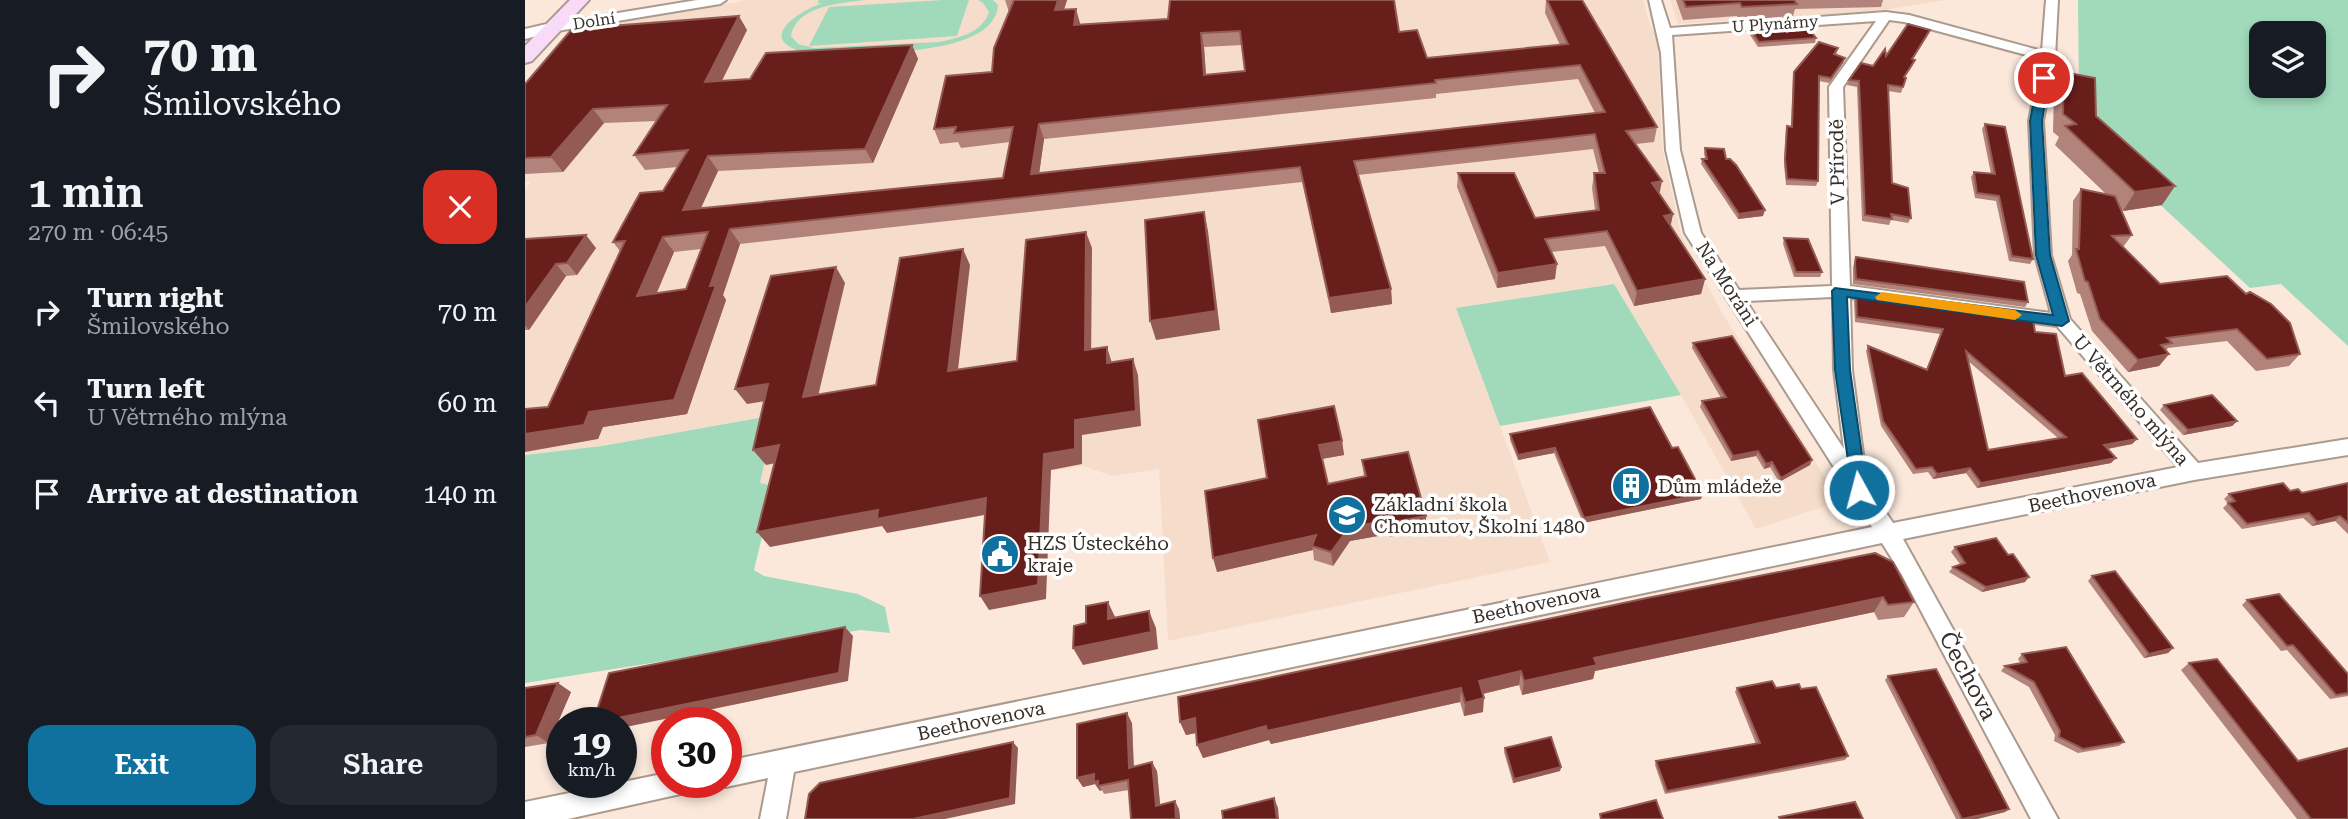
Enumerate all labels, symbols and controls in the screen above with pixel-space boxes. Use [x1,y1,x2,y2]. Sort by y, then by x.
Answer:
street label: Dolní [571,8,617,34]
street label: U Plynárny [1731,11,1819,37]
map controls [2249,21,2326,98]
button: layers [2249,21,2326,98]
text: 70 m [143,26,258,83]
icon: right [28,28,119,119]
pin [2014,48,2074,108]
icon: arrive [2025,59,2063,97]
text: Šmilovského [143,85,342,123]
street label: V Přírodě [1825,119,1849,205]
text: 1 min [28,168,144,217]
button: close [423,170,497,244]
text: 270 m · 06:45 [28,219,168,246]
street label: Na Moráni [1691,238,1763,330]
text: Turn right [87,283,223,313]
icon: right [28,293,66,331]
text: 70 m [438,297,497,327]
text: Šmilovského [87,313,230,340]
street label: U Větrného mlýna [2068,330,2194,471]
text: Turn left [87,374,205,404]
icon: left [28,384,66,422]
text: 60 m [438,388,497,418]
text: U Větrného mlýna [87,404,288,431]
position arrow [1822,453,1896,527]
building icon: Dům mládeže [1610,465,1652,507]
street label: Beethovenova [2026,468,2159,518]
icon: arrive [28,475,66,513]
place label: Dům mládeže [1658,475,1782,498]
text: Arrive at destination [87,479,358,509]
text: 140 m [423,479,497,509]
place label: Základní škola Chomutov, Školní 1480 [1374,493,1585,538]
school or university icon: Základní škola Chomutov, Školní 1480 [1326,494,1368,536]
place label: HZS Ústeckého kraje [1027,532,1169,577]
public building icon: HZS Ústeckého kraje [979,533,1021,575]
street label: Beethovenova [1470,579,1603,629]
street label: Čechova [1934,627,2003,725]
street label: Beethovenova [915,696,1048,746]
speed limit sign: 30 [651,707,742,798]
text: 19 [572,723,611,764]
button: Exit [28,725,256,805]
button: Share [270,725,497,805]
text: km/h [567,759,616,780]

